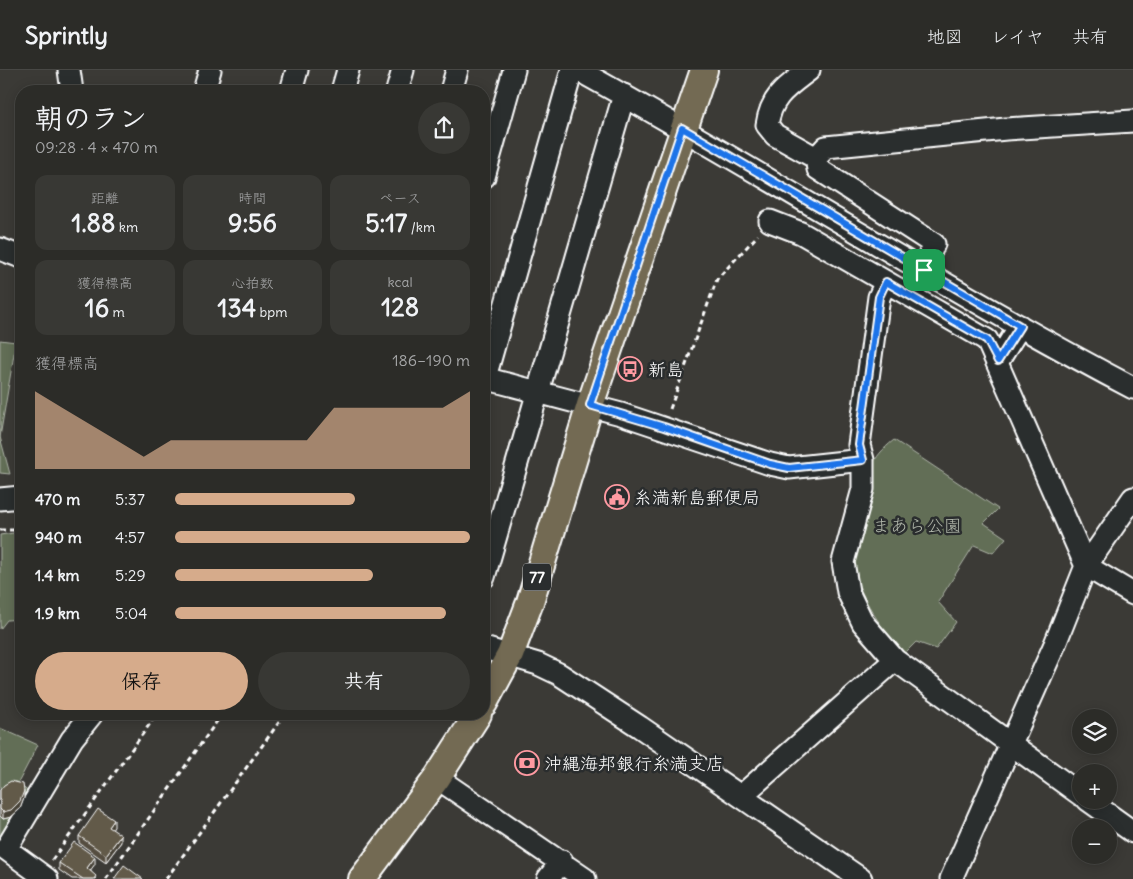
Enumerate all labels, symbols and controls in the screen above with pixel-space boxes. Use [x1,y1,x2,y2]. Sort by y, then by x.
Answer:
text: Sprintly [25,20,108,50]
text: 地図 [927,25,963,48]
text: レイヤ [991,25,1044,48]
text: 共有 [1072,25,1108,48]
text: 朝のラン [35,100,147,136]
button: share [418,102,470,154]
text: 09:28 · 4 × 470 m [35,137,158,157]
text: 距離 [91,189,119,207]
text: 時間 [238,189,266,207]
text: ペース [380,189,421,207]
text: 1.88 [72,207,115,239]
text: 9:56 [228,207,277,239]
text: 5:17 [365,207,407,239]
text: km [115,218,138,236]
text: /km [407,218,435,236]
pin [903,249,945,291]
icon: arrive [910,256,938,284]
text: kcal [388,273,413,291]
text: 獲得標高 [77,274,133,292]
text: 心拍数 [231,274,273,292]
text: 128 [381,291,419,323]
text: 16 [85,292,109,324]
text: 134 [218,292,256,324]
text: m [109,303,125,321]
text: bpm [256,303,287,321]
text: 186–190 m [392,350,470,370]
text: 獲得標高 [35,353,99,373]
bus stop icon: 新島 [617,356,643,382]
place label: 新島 [648,358,684,381]
public building icon: 糸満新島郵便局 [604,484,630,510]
place label: 糸満新島郵便局 [634,486,760,509]
text: 470 m [35,489,80,509]
text: 5:37 [115,489,145,509]
park label: まあら公園 [872,514,962,537]
text: 940 m [35,527,82,547]
text: 4:57 [115,527,145,547]
road number: 77 [523,564,551,590]
text: 1.4 km [35,565,80,585]
text: 5:29 [115,565,146,585]
text: 1.9 km [35,603,80,623]
text: 5:04 [115,603,148,623]
button: 保存 [35,652,248,710]
button: 共有 [258,652,470,710]
map controls [1072,709,1117,864]
button: layers [1072,709,1117,754]
bank icon: 沖縄海邦銀行糸満支店 [514,750,540,776]
place label: 沖縄海邦銀行糸満支店 [544,752,724,775]
button: + [1072,764,1117,809]
button: − [1072,819,1117,864]

